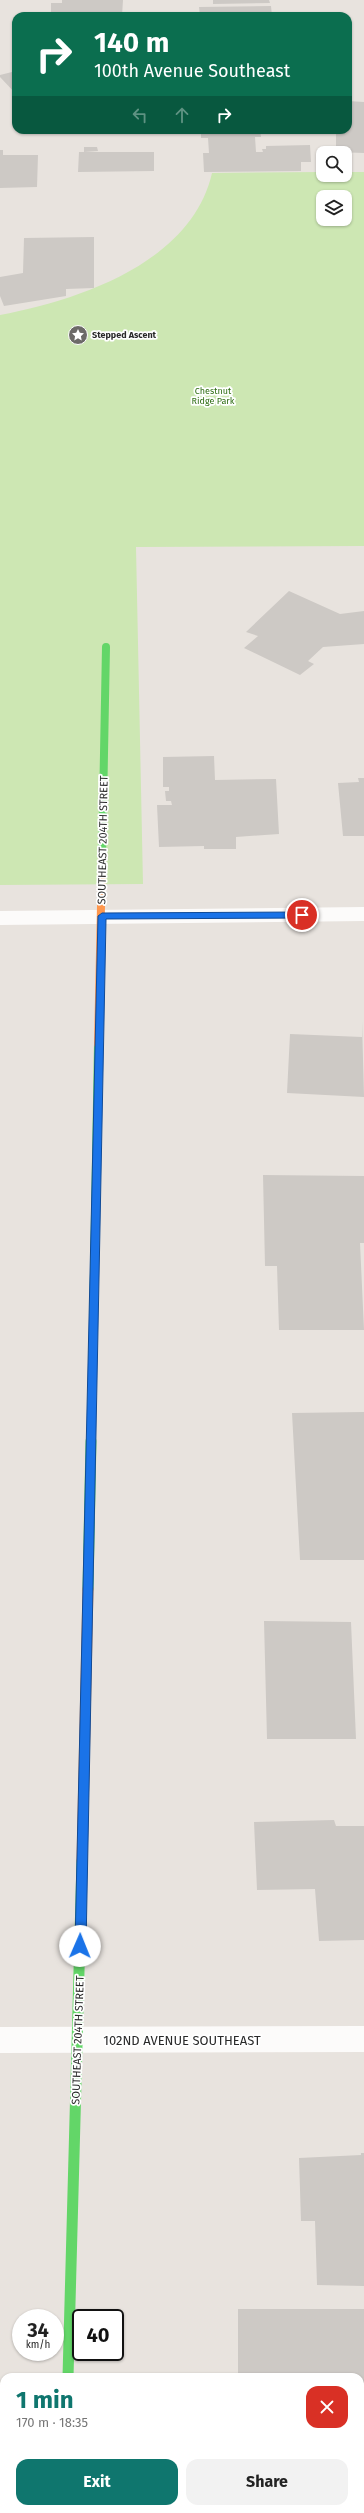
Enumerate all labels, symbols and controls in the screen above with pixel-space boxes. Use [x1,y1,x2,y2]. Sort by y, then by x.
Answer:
text: 140 m [94,26,170,59]
icon: right [28,28,80,80]
text: 100th Avenue Southeast [94,60,290,82]
icon: left [129,104,151,126]
icon: ahead [171,104,193,126]
icon: right [213,104,235,126]
map controls [316,146,352,226]
button: search [316,146,352,182]
button: layers [316,190,352,226]
place icon: Stepped Ascent [67,324,89,346]
place label: Stepped Ascent [92,330,157,340]
park label: Chestnut Ridge Park [192,386,235,406]
street label: SOUTHEAST 204TH STREET [95,775,111,905]
pin [285,898,319,932]
icon: arrive [291,904,313,926]
position arrow [59,1925,101,1967]
street label: SOUTHEAST 204TH STREET [69,1975,87,2105]
street label: 102ND AVENUE SOUTHEAST [103,2033,261,2048]
speed limit sign: 40 [72,2309,124,2361]
text: 34 [27,2318,49,2342]
text: km/h [26,2339,50,2351]
text: 1 min [16,2386,74,2414]
button: close [306,2386,348,2428]
text: 170 m · 18:35 [16,2415,88,2430]
button: Exit [16,2459,178,2505]
button: Share [186,2459,348,2505]

